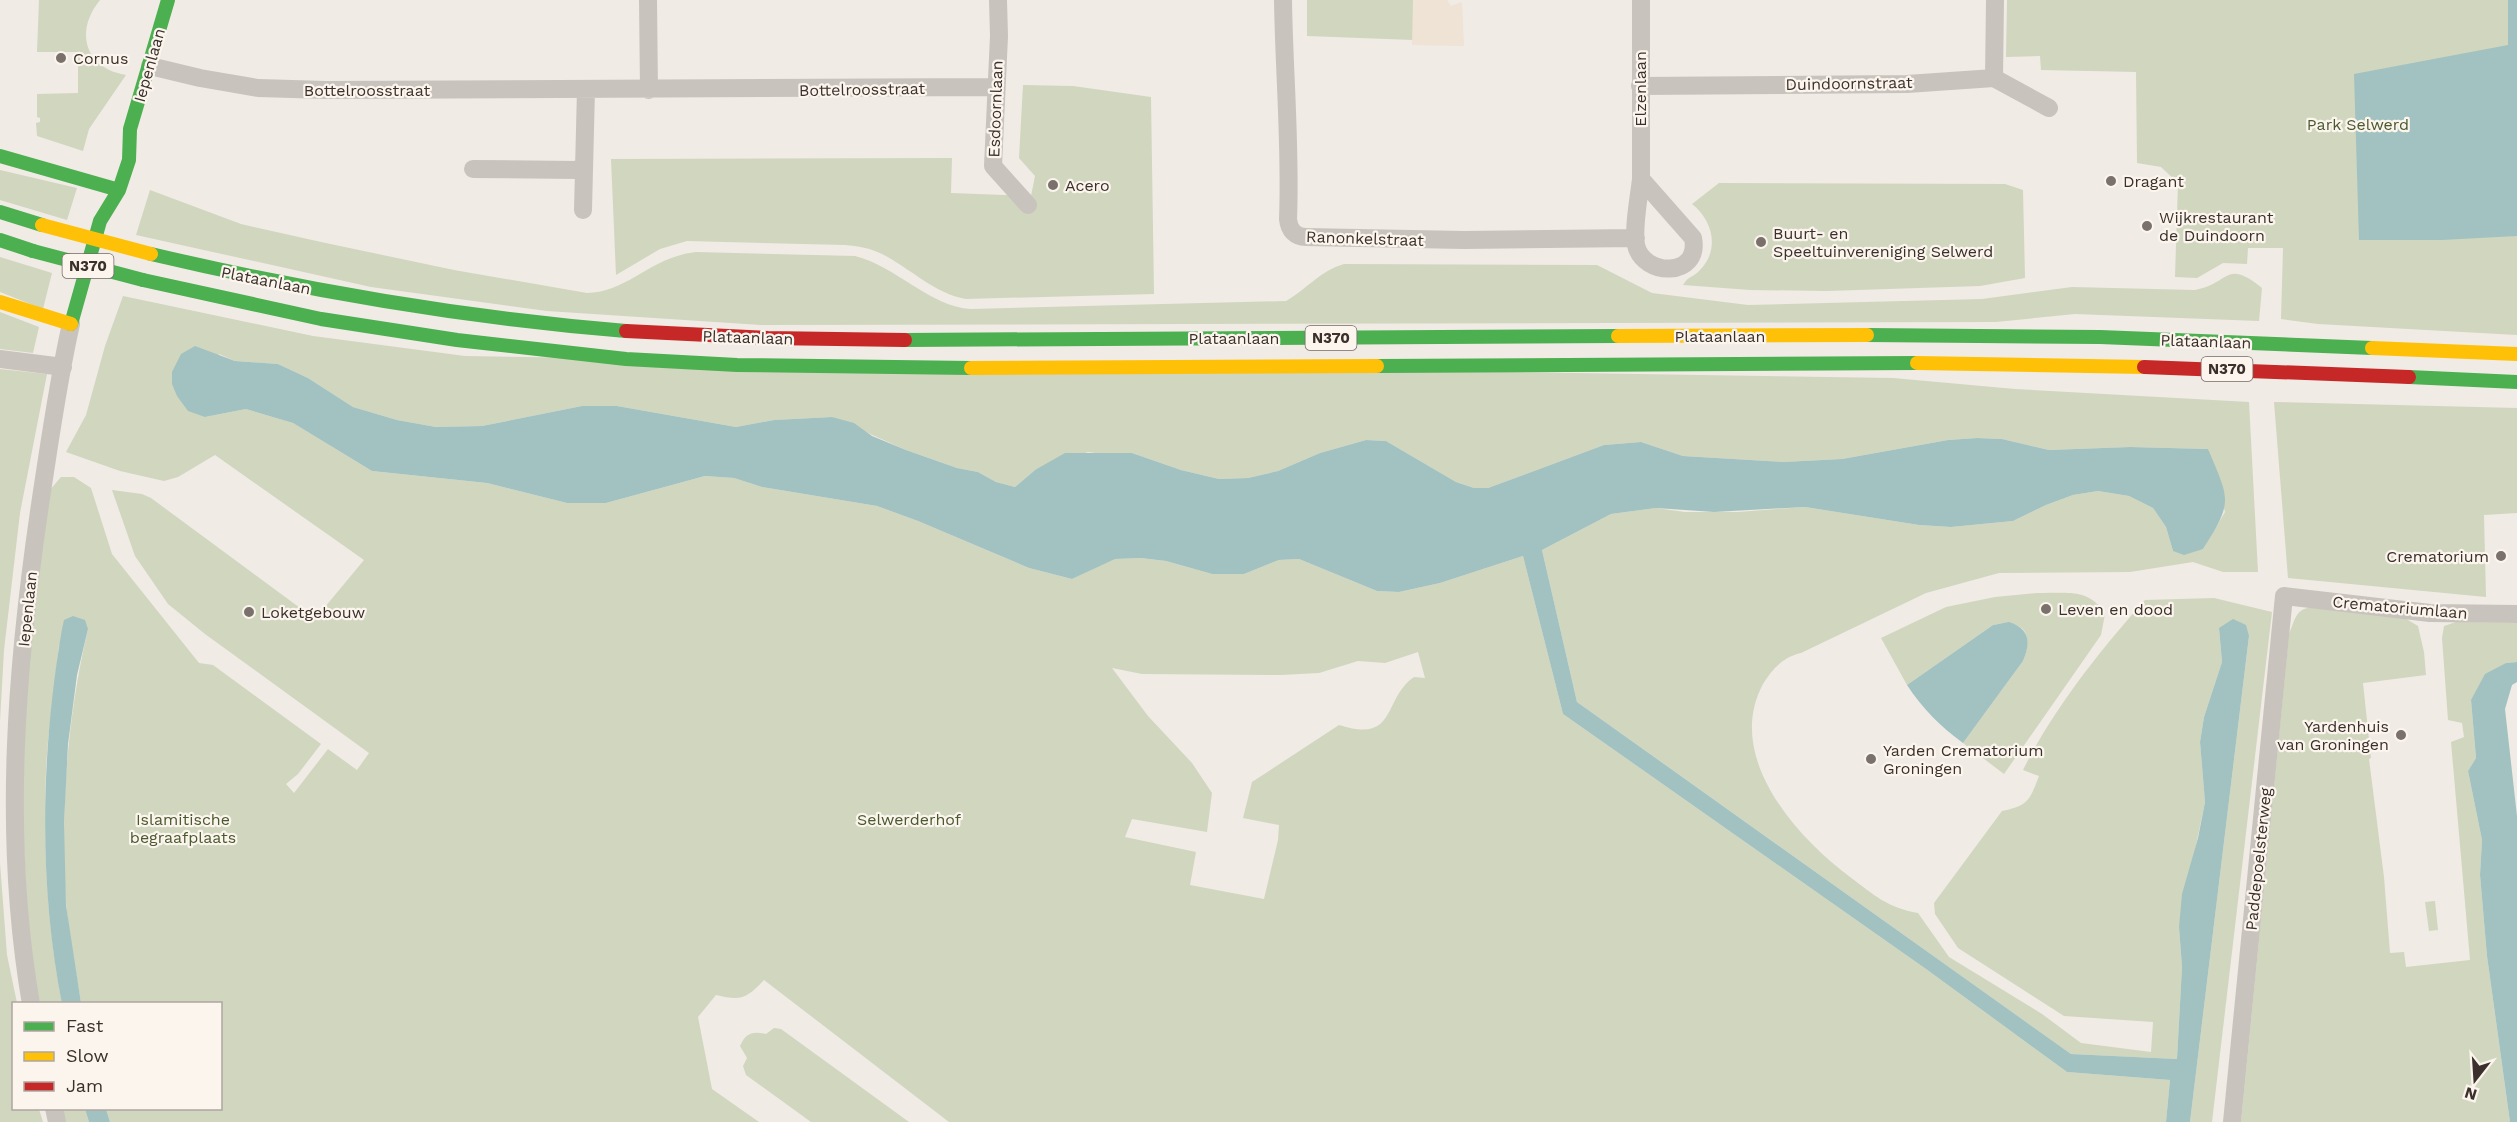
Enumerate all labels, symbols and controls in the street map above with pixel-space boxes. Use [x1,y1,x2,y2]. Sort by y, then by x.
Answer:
street label: Iepenlaan [130,26,169,104]
place label: Cornus [73,49,128,68]
marker: Cornus [54,51,68,65]
street label: Elzenlaan [1631,51,1650,127]
street label: Esdoornlaan [984,60,1007,158]
street label: Duindoornstraat [1785,73,1913,94]
street label: Bottelroosstraat [799,79,926,100]
street label: Bottelroosstraat [304,81,430,100]
park label: Park Selwerd [2307,115,2409,134]
place label: Dragant [2123,172,2184,191]
marker: Dragant [2104,174,2118,188]
place label: Acero [1065,176,1109,195]
marker: Acero [1046,178,1060,192]
place label: Wijkrestaurant de Duindoorn [2159,208,2274,245]
marker: Wijkrestaurant de Duindoorn [2140,219,2154,233]
place label: Buurt- en Speeltuinvereniging Selwerd [1773,224,1993,261]
street label: Ranonkelstraat [1306,227,1425,250]
marker: Buurt- en Speeltuinvereniging Selwerd [1754,235,1768,249]
road number: N370 [62,254,113,278]
street label: Plataanlaan [219,262,312,299]
street label: Plataanlaan [702,326,794,349]
road number: N370 [1306,326,1356,350]
street label: Plataanlaan [1674,327,1766,346]
street label: Plataanlaan [1188,329,1280,348]
street label: Plataanlaan [2160,330,2252,353]
road number: N370 [2202,357,2252,381]
place label: Crematorium [2386,547,2489,566]
marker: Crematorium [2494,549,2508,563]
street label: Iepenlaan [14,570,41,648]
street label: Crematoriumlaan [2332,592,2468,623]
place label: Leven en dood [2058,600,2173,619]
marker: Leven en dood [2039,602,2053,616]
place label: Loketgebouw [261,603,365,622]
marker: Loketgebouw [242,605,256,619]
place label: Yardenhuis van Groningen [2277,717,2389,754]
marker: Yardenhuis van Groningen [2394,728,2408,742]
place label: Yarden Crematorium Groningen [1883,741,2043,778]
marker: Yarden Crematorium Groningen [1864,752,1878,766]
street label: Paddepoelsterweg [2242,786,2276,931]
park label: Islamitische begraafplaats [130,810,236,847]
park label: Selwerderhof [857,810,962,829]
legend [12,1002,222,1110]
text: Fast [66,1015,104,1036]
text: Slow [66,1045,109,1066]
north arrow [2445,1050,2505,1110]
text: Jam [66,1075,103,1096]
text: N [2462,1083,2479,1105]

